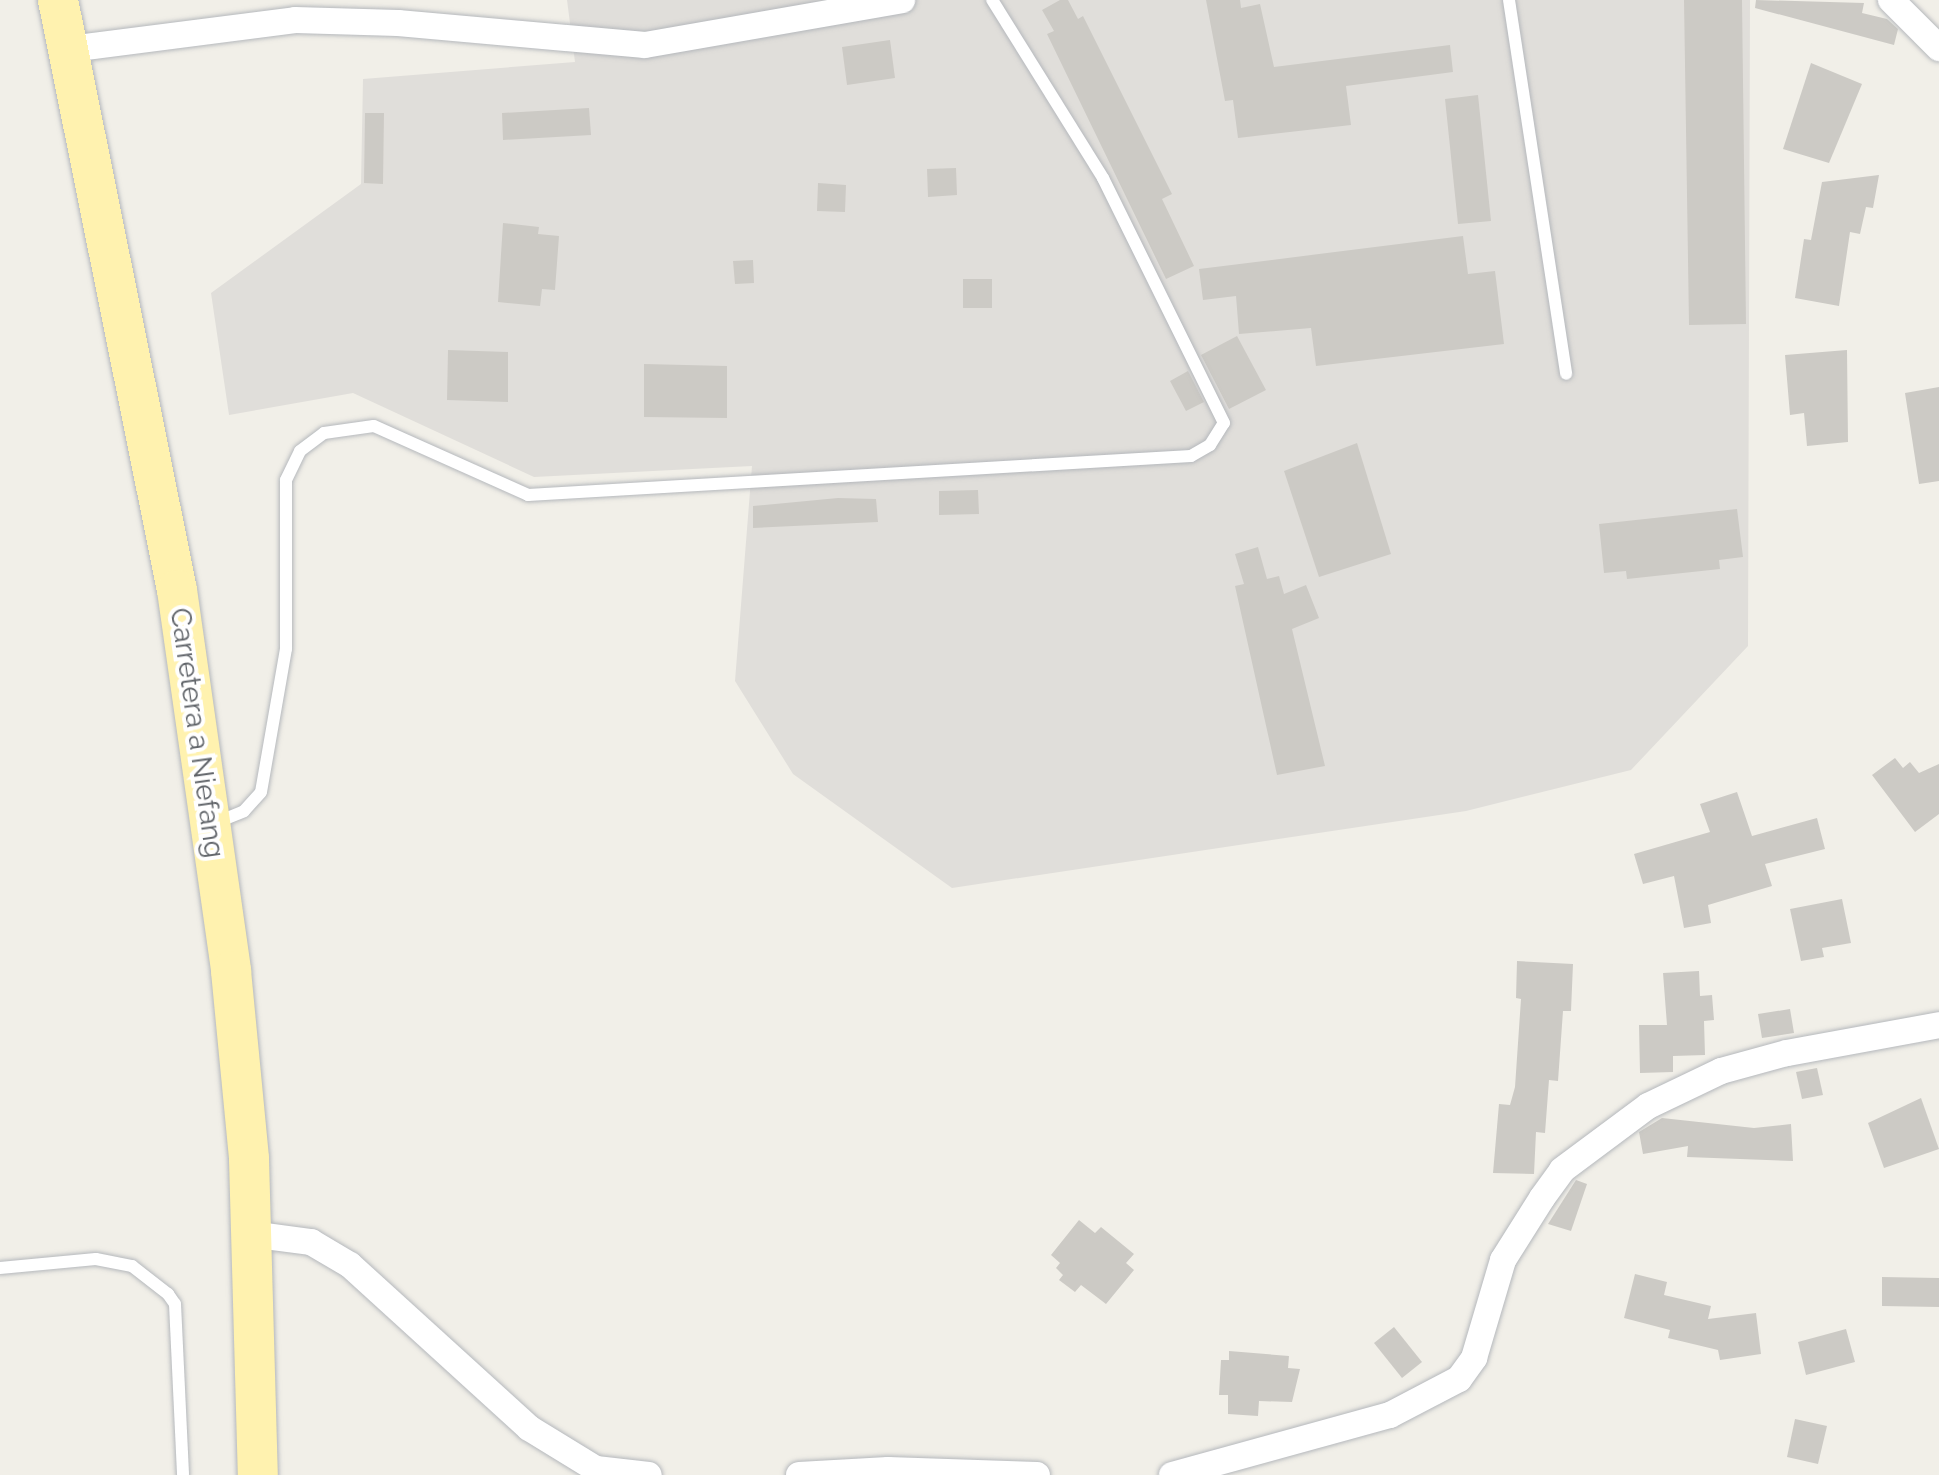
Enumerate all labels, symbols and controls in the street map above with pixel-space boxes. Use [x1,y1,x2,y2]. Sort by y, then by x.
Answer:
street label: Carretera a Niefang [163,606,231,860]

